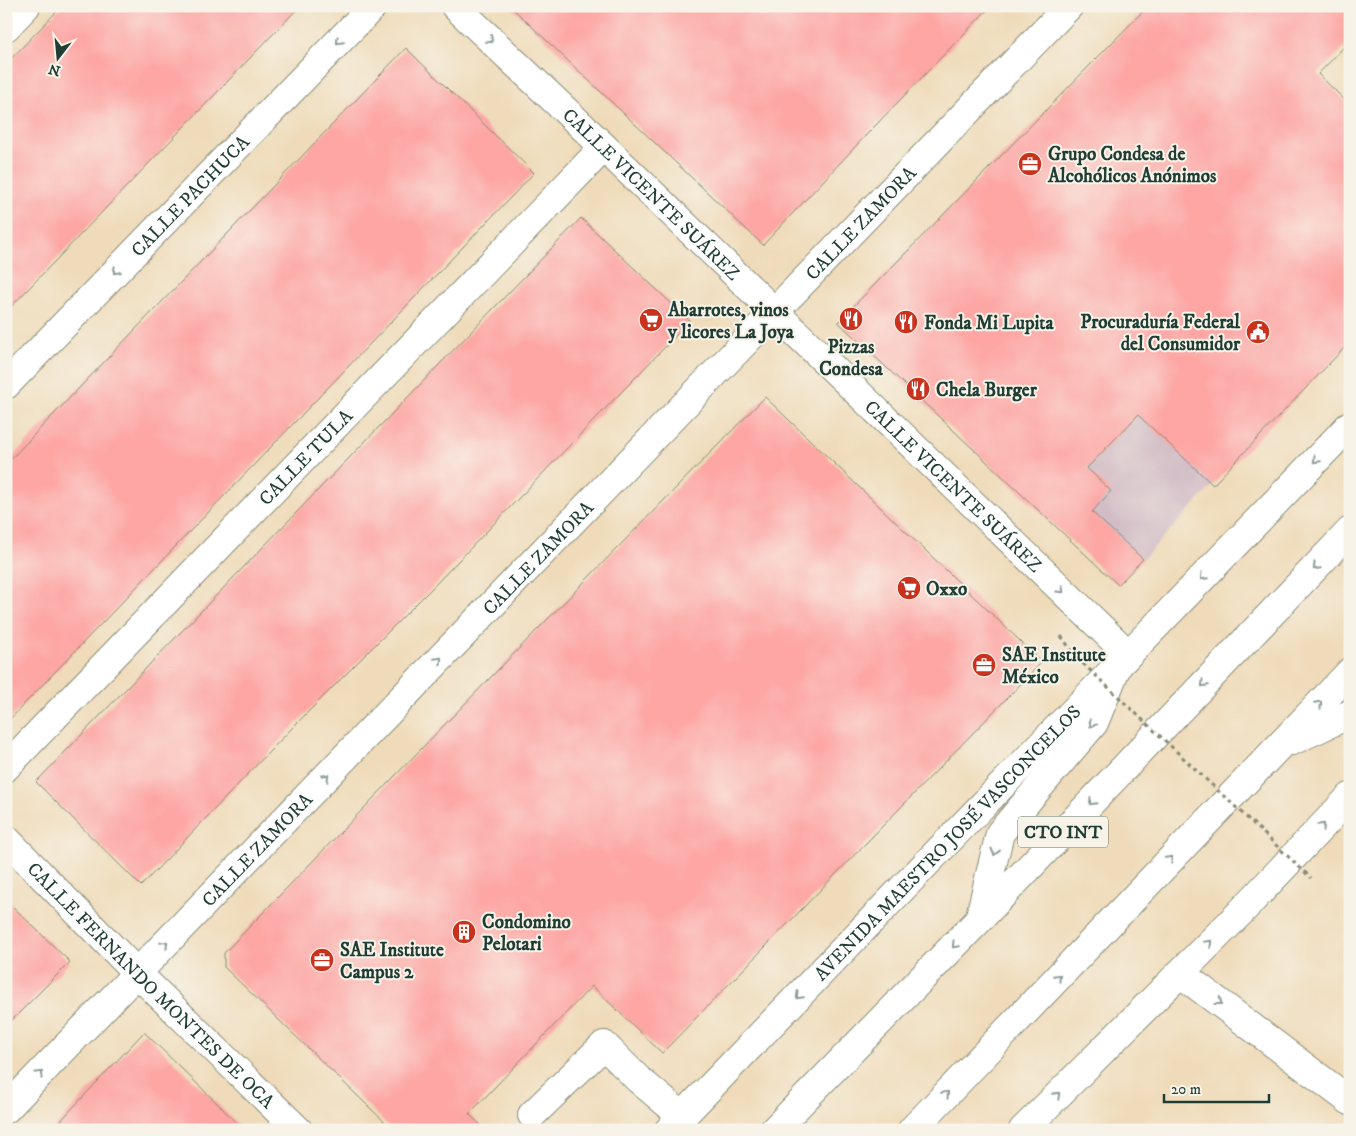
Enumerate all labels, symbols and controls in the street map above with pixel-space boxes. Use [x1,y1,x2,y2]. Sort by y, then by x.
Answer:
north arrow [32,32,82,82]
one-way arrow [485,34,494,43]
one-way arrow [336,36,345,45]
text: N [46,59,63,80]
street label: CALLE VICENTE SUÁREZ [557,104,744,285]
street label: CALLE PACHUCA [127,130,255,262]
place label: Grupo Condesa de Alcohólicos Anónimos [1047,143,1217,188]
office icon: Grupo Condesa de Alcohólicos Anónimos [1017,151,1043,177]
street label: CALLE ZAMORA [801,161,922,285]
one-way arrow [113,265,122,274]
place label: Abarrotes, vinos y licores La Joya [667,299,795,344]
restaurant icon: Pizzas Condesa [838,306,864,332]
supermarket icon: Abarrotes, vinos y licores La Joya [638,307,664,333]
restaurant icon: Fonda Mi Lupita [893,309,919,335]
place label: Procuraduría Federal del Consumidor [1080,311,1241,356]
place label: Fonda Mi Lupita [924,312,1054,335]
public building icon: Procuraduría Federal del Consumidor [1245,319,1271,345]
place label: Pizzas Condesa [819,336,884,381]
restaurant icon: Chela Burger [905,376,931,402]
place label: Chela Burger [936,379,1038,402]
street label: CALLE VICENTE SUÁREZ [859,396,1046,578]
street label: CALLE TULA [255,404,359,511]
one-way arrow [1313,454,1322,463]
street label: CALLE ZAMORA [479,496,599,620]
one-way arrow [1313,561,1322,570]
one-way arrow [1200,571,1209,580]
supermarket icon: Oxxo [896,575,922,601]
place label: Oxxo [926,578,967,601]
one-way arrow [1055,584,1064,593]
place label: SAE Institute México [1002,644,1106,689]
office icon: SAE Institute México [971,652,997,678]
one-way arrow [433,657,442,666]
one-way arrow [1201,679,1210,688]
street label: AVENIDA MAESTRO JOSÉ VASCONCELOS [810,701,1086,986]
one-way arrow [1313,701,1322,710]
one-way arrow [1089,719,1098,728]
one-way arrow [320,774,329,783]
street label: CALLE ZAMORA [198,788,318,912]
one-way arrow [1089,796,1098,805]
road number: CTO INT [1018,816,1108,848]
one-way arrow [1316,823,1325,832]
one-way arrow [990,848,1001,857]
one-way arrow [1165,856,1174,865]
street label: CALLE FERNANDO MONTES DE OCA [22,858,280,1114]
place label: Condomino Pelotari [482,911,571,956]
building icon: Condomino Pelotari [451,919,477,945]
place label: SAE Institute Campus 2 [340,939,444,984]
one-way arrow [952,939,961,948]
one-way arrow [1204,940,1213,949]
one-way arrow [159,941,168,950]
office icon: SAE Institute Campus 2 [309,947,335,973]
one-way arrow [1052,974,1061,983]
one-way arrow [795,990,804,999]
one-way arrow [1213,996,1223,1005]
one-way arrow [34,1071,43,1080]
scale bar [1164,1071,1268,1103]
text: 20 m [1171,1080,1201,1099]
one-way arrow [940,1091,949,1100]
one-way arrow [1052,1092,1061,1101]

